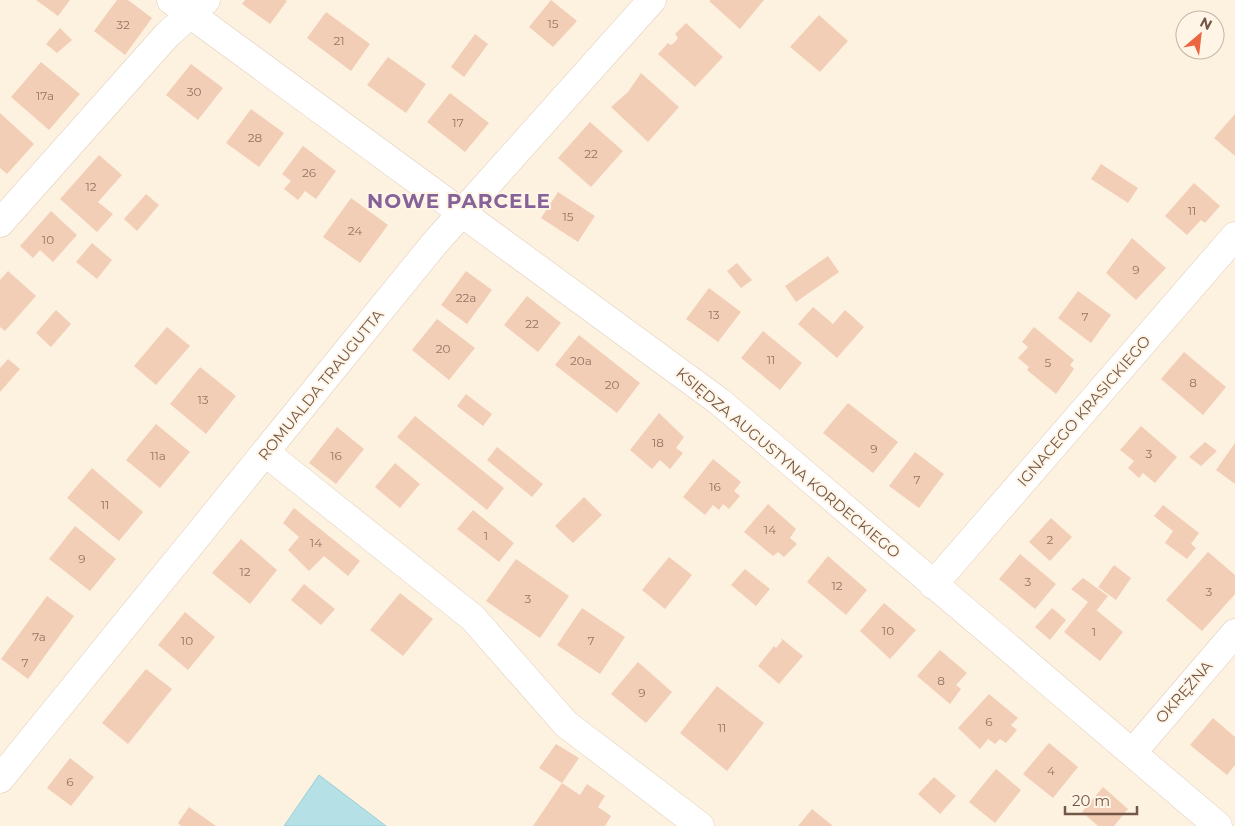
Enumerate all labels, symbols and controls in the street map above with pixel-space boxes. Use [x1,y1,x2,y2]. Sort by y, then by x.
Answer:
north arrow [1175,10,1225,60]
text: N [1197,13,1215,34]
house number: 15 [547,16,559,31]
house number: 32 [116,17,130,32]
house number: 21 [333,33,345,48]
house number: 30 [187,84,201,99]
house number: 17a [36,88,54,103]
house number: 17 [452,115,464,130]
house number: 28 [248,130,263,145]
house number: 22 [584,146,598,161]
house number: 26 [302,165,316,180]
house number: 12 [85,179,97,194]
district label: NOWE PARCELE [367,189,551,213]
house number: 11 [1188,203,1196,218]
house number: 15 [562,209,574,224]
house number: 24 [348,223,362,238]
house number: 10 [42,232,54,247]
house number: 9 [1132,262,1140,277]
house number: 22a [456,290,476,305]
street label: ROMUALDA TRAUGUTTA [254,305,388,464]
house number: 13 [708,307,720,322]
house number: 7 [1081,309,1089,324]
house number: 22 [525,316,539,331]
street label: IGNACEGO KRASICKIEGO [1013,331,1154,490]
house number: 20 [436,341,450,356]
house number: 11 [767,352,775,367]
house number: 20a [570,353,592,368]
house number: 5 [1045,355,1052,370]
street label: KSIĘDZA AUGUSTYNA KORDECKIEGO [672,363,904,562]
house number: 8 [1189,375,1197,390]
house number: 20 [605,377,619,392]
house number: 13 [197,392,209,407]
house number: 18 [652,435,664,450]
house number: 9 [870,441,878,456]
house number: 3 [1146,446,1153,461]
house number: 11a [150,448,166,463]
house number: 16 [330,448,342,463]
house number: 7 [913,472,921,487]
house number: 16 [709,479,721,494]
house number: 11 [101,497,109,512]
house number: 14 [764,522,776,537]
house number: 1 [484,528,488,543]
house number: 2 [1047,532,1054,547]
house number: 14 [310,535,322,550]
house number: 9 [78,551,86,566]
house number: 12 [239,564,251,579]
house number: 3 [1025,574,1032,589]
house number: 12 [831,578,843,593]
house number: 3 [1206,584,1213,599]
house number: 3 [525,591,532,606]
house number: 10 [882,623,894,638]
house number: 1 [1092,624,1096,639]
house number: 7a [32,629,46,644]
house number: 10 [181,633,193,648]
house number: 7 [587,633,595,648]
house number: 7 [21,655,29,670]
street label: OKRĘŻNA [1151,656,1216,727]
house number: 8 [937,673,945,688]
house number: 9 [638,685,646,700]
house number: 6 [985,714,993,729]
house number: 11 [718,720,726,735]
house number: 4 [1047,763,1055,778]
house number: 6 [66,774,74,789]
scale bar [1065,784,1138,816]
text: 20 m [1072,791,1110,810]

